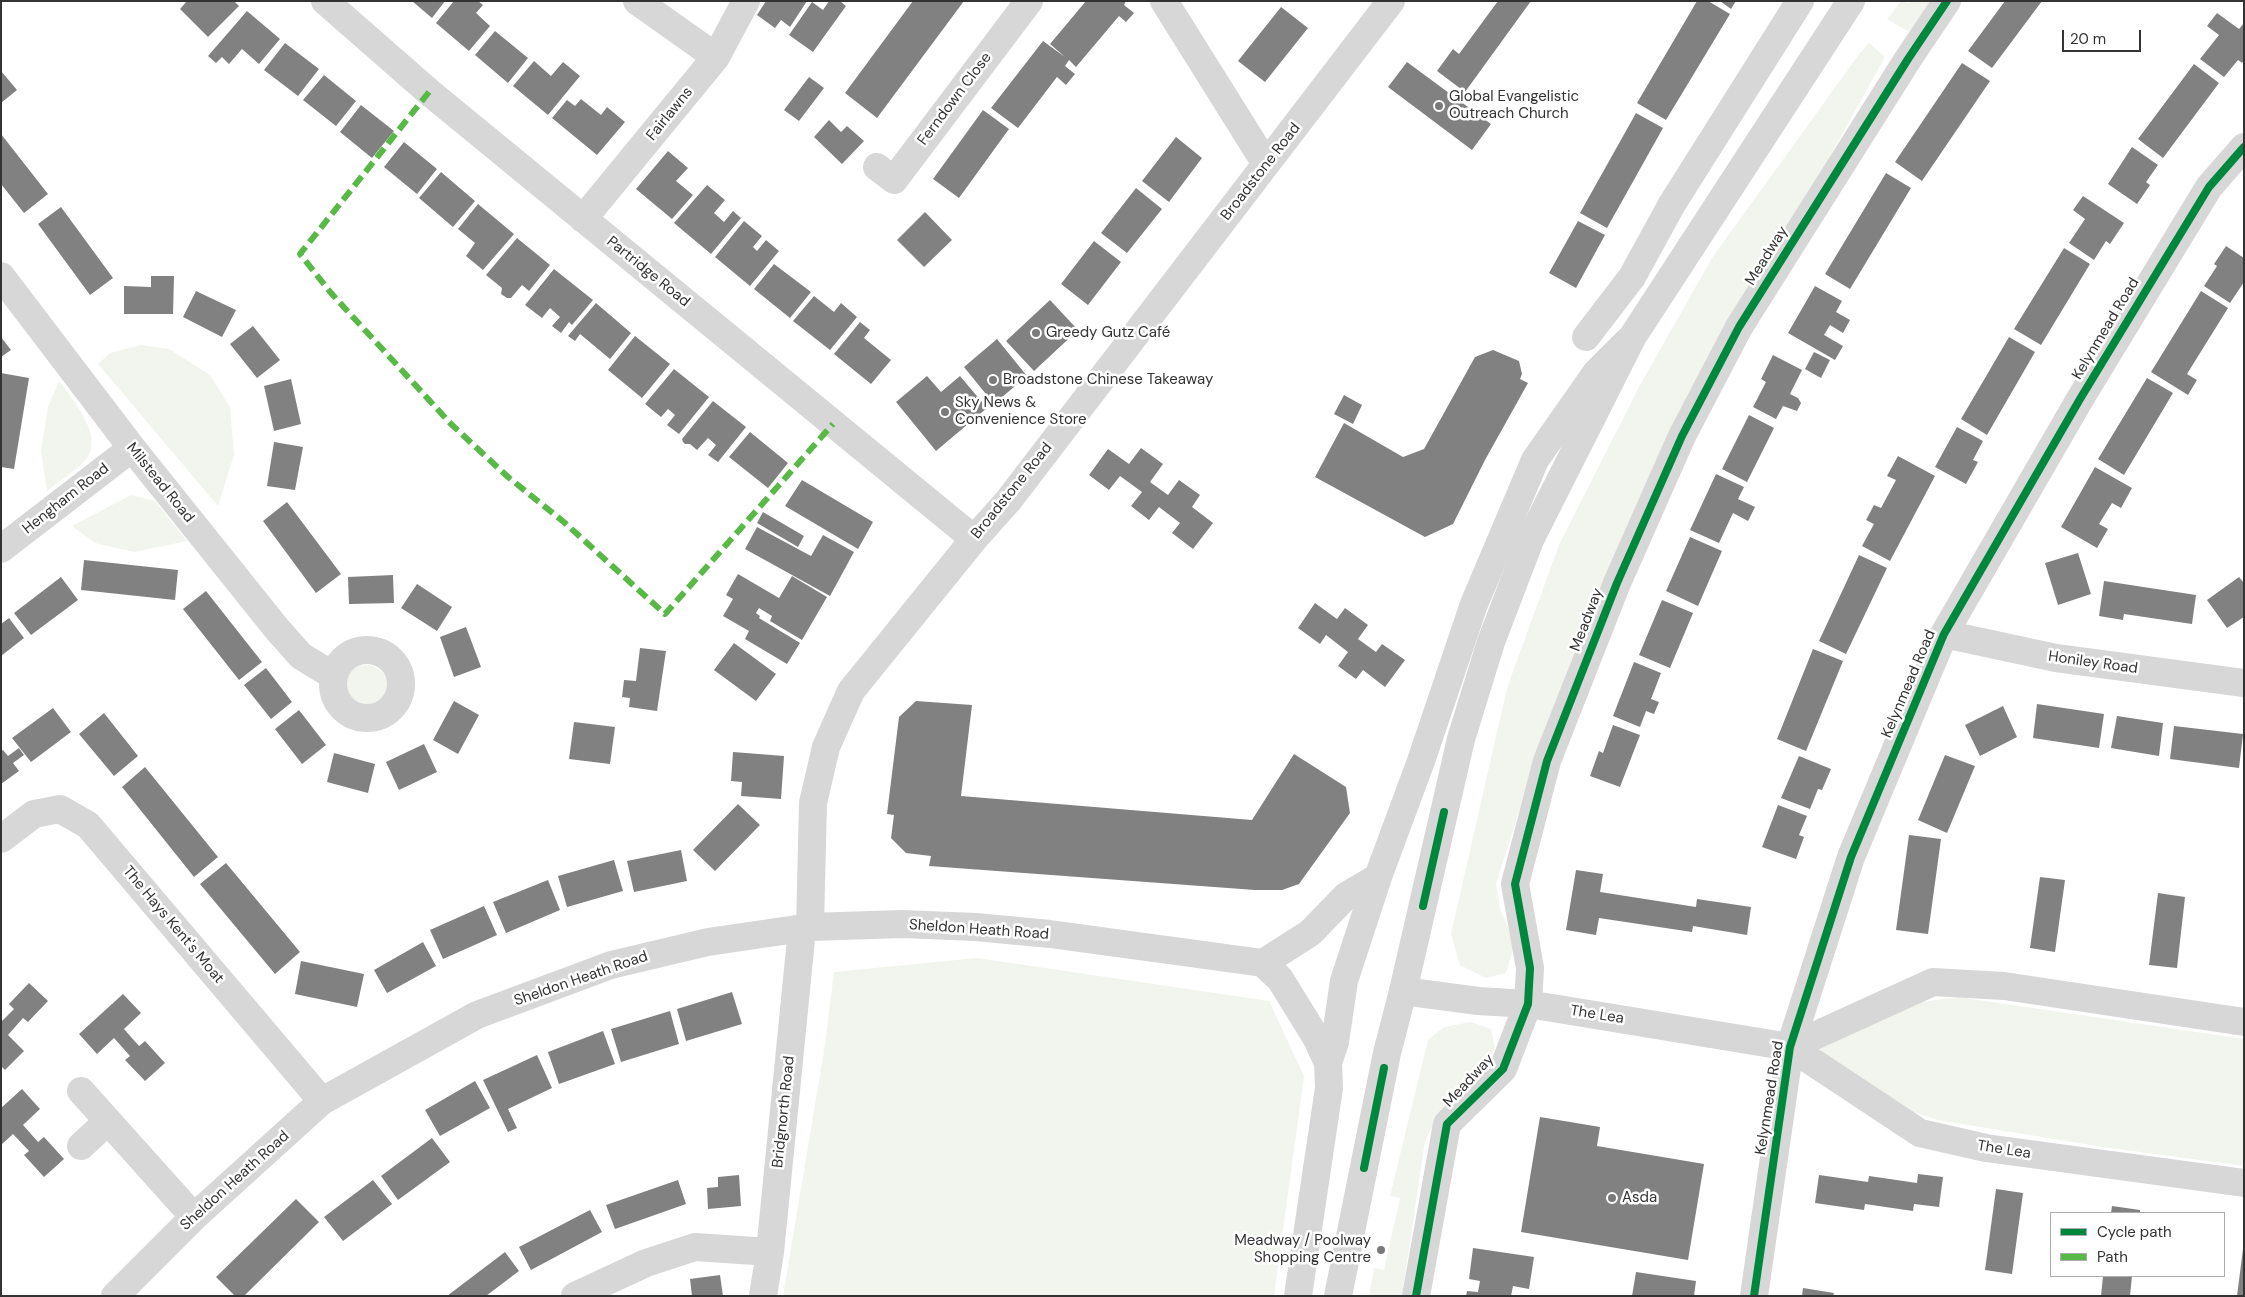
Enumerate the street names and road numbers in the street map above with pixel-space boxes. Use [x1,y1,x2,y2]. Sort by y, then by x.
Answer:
street label: Ferndown Close [914,49,996,149]
street label: Fairlawns [643,84,697,144]
street label: Broadstone Road [1217,120,1305,224]
street label: Meadway [1742,223,1792,289]
street label: Partridge Road [603,233,693,311]
street label: Kelynmead Road [2069,275,2143,383]
street label: Milstead Road [122,439,198,527]
street label: Broadstone Road [968,439,1056,543]
street label: Hengham Road [19,460,113,538]
street label: Meadway [1567,586,1607,654]
street label: Kelynmead Road [1878,627,1940,741]
street label: Honiley Road [2047,648,2139,678]
street label: The Hays Kent's Moat [119,863,227,987]
street label: Sheldon Heath Road [908,916,1050,944]
street label: Sheldon Heath Road [512,948,650,1010]
street label: The Lea [1569,1002,1625,1028]
street label: Kelynmead Road [1752,1040,1788,1156]
street label: Meadway [1440,1051,1498,1111]
street label: Bridgnorth Road [769,1055,799,1169]
street label: Sheldon Heath Road [177,1127,293,1235]
street label: The Lea [1976,1137,2032,1163]

